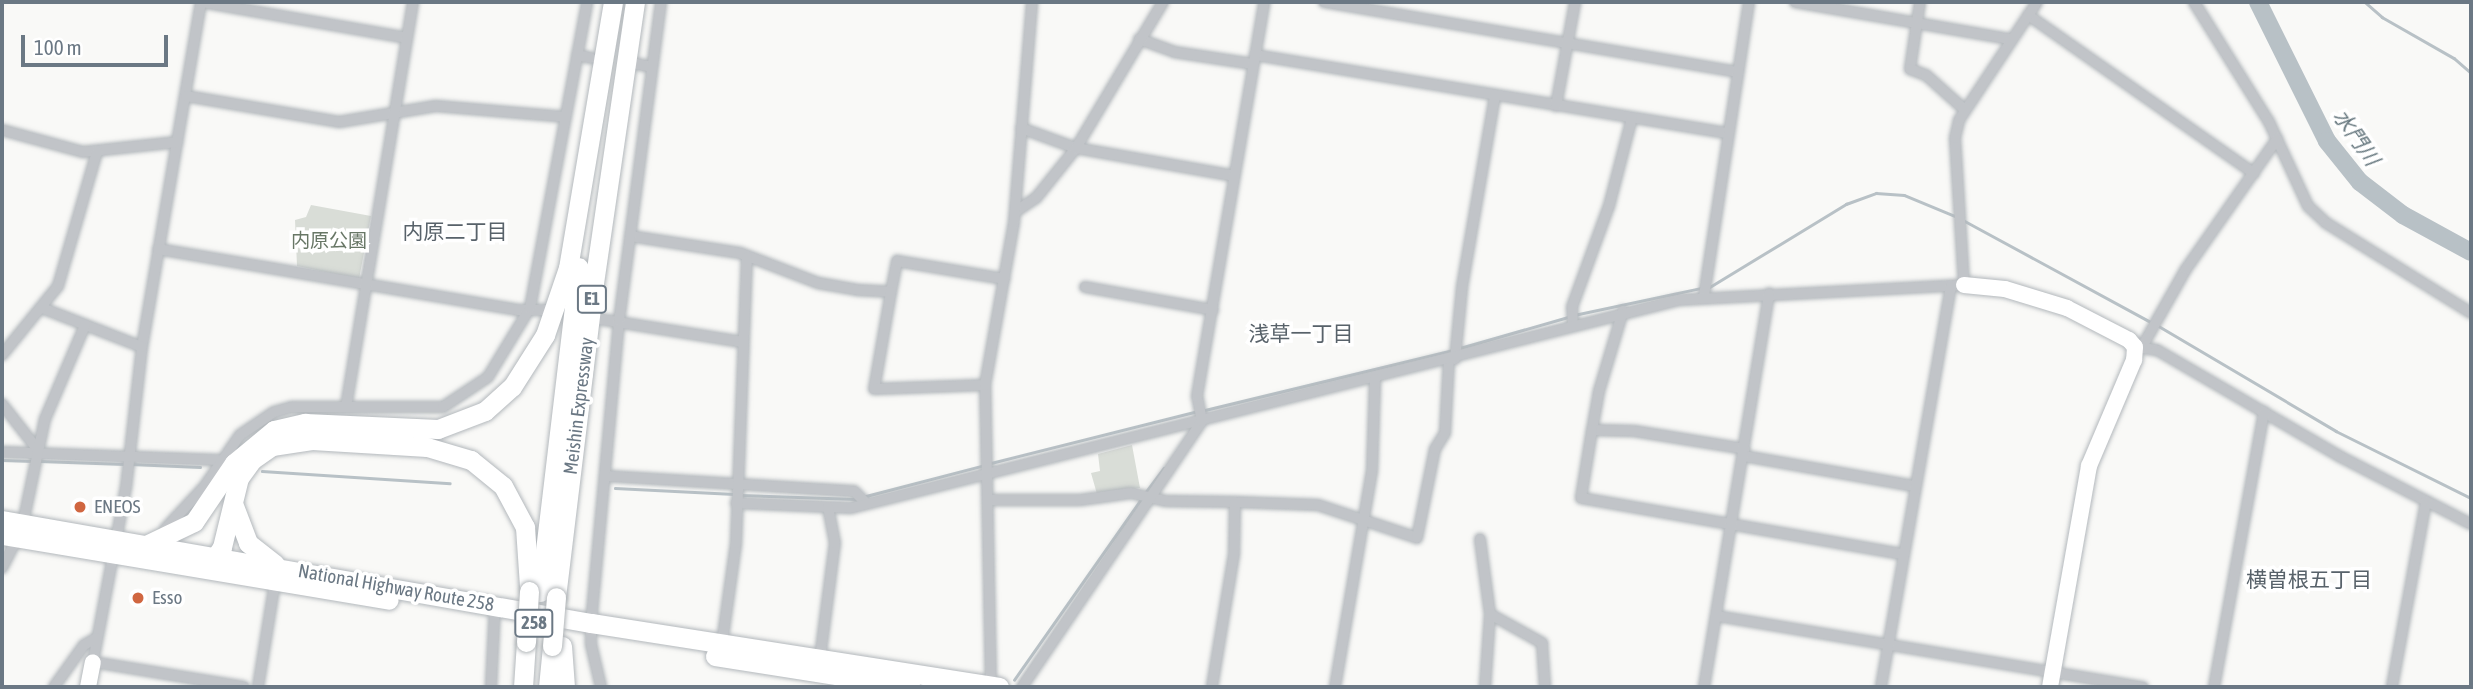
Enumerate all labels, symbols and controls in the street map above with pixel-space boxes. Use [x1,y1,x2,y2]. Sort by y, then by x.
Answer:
scale bar [24,21,172,65]
text: 100 m [34,35,82,59]
water label: 水門川 [2329,104,2385,170]
district label: 内原二丁目 [403,218,507,244]
park label: 内原公園 [291,230,367,252]
road number: E1 [576,284,608,314]
district label: 浅草一丁目 [1249,320,1353,346]
street label: Meishin Expressway [559,336,599,476]
place label: ENEOS [94,496,140,518]
marker: ENEOS [72,499,88,515]
street label: National Highway Route 258 [296,560,496,616]
district label: 横曽根五丁目 [2246,566,2372,592]
place label: Esso [152,587,182,609]
marker: Esso [130,590,146,606]
road number: 258 [513,608,555,638]

